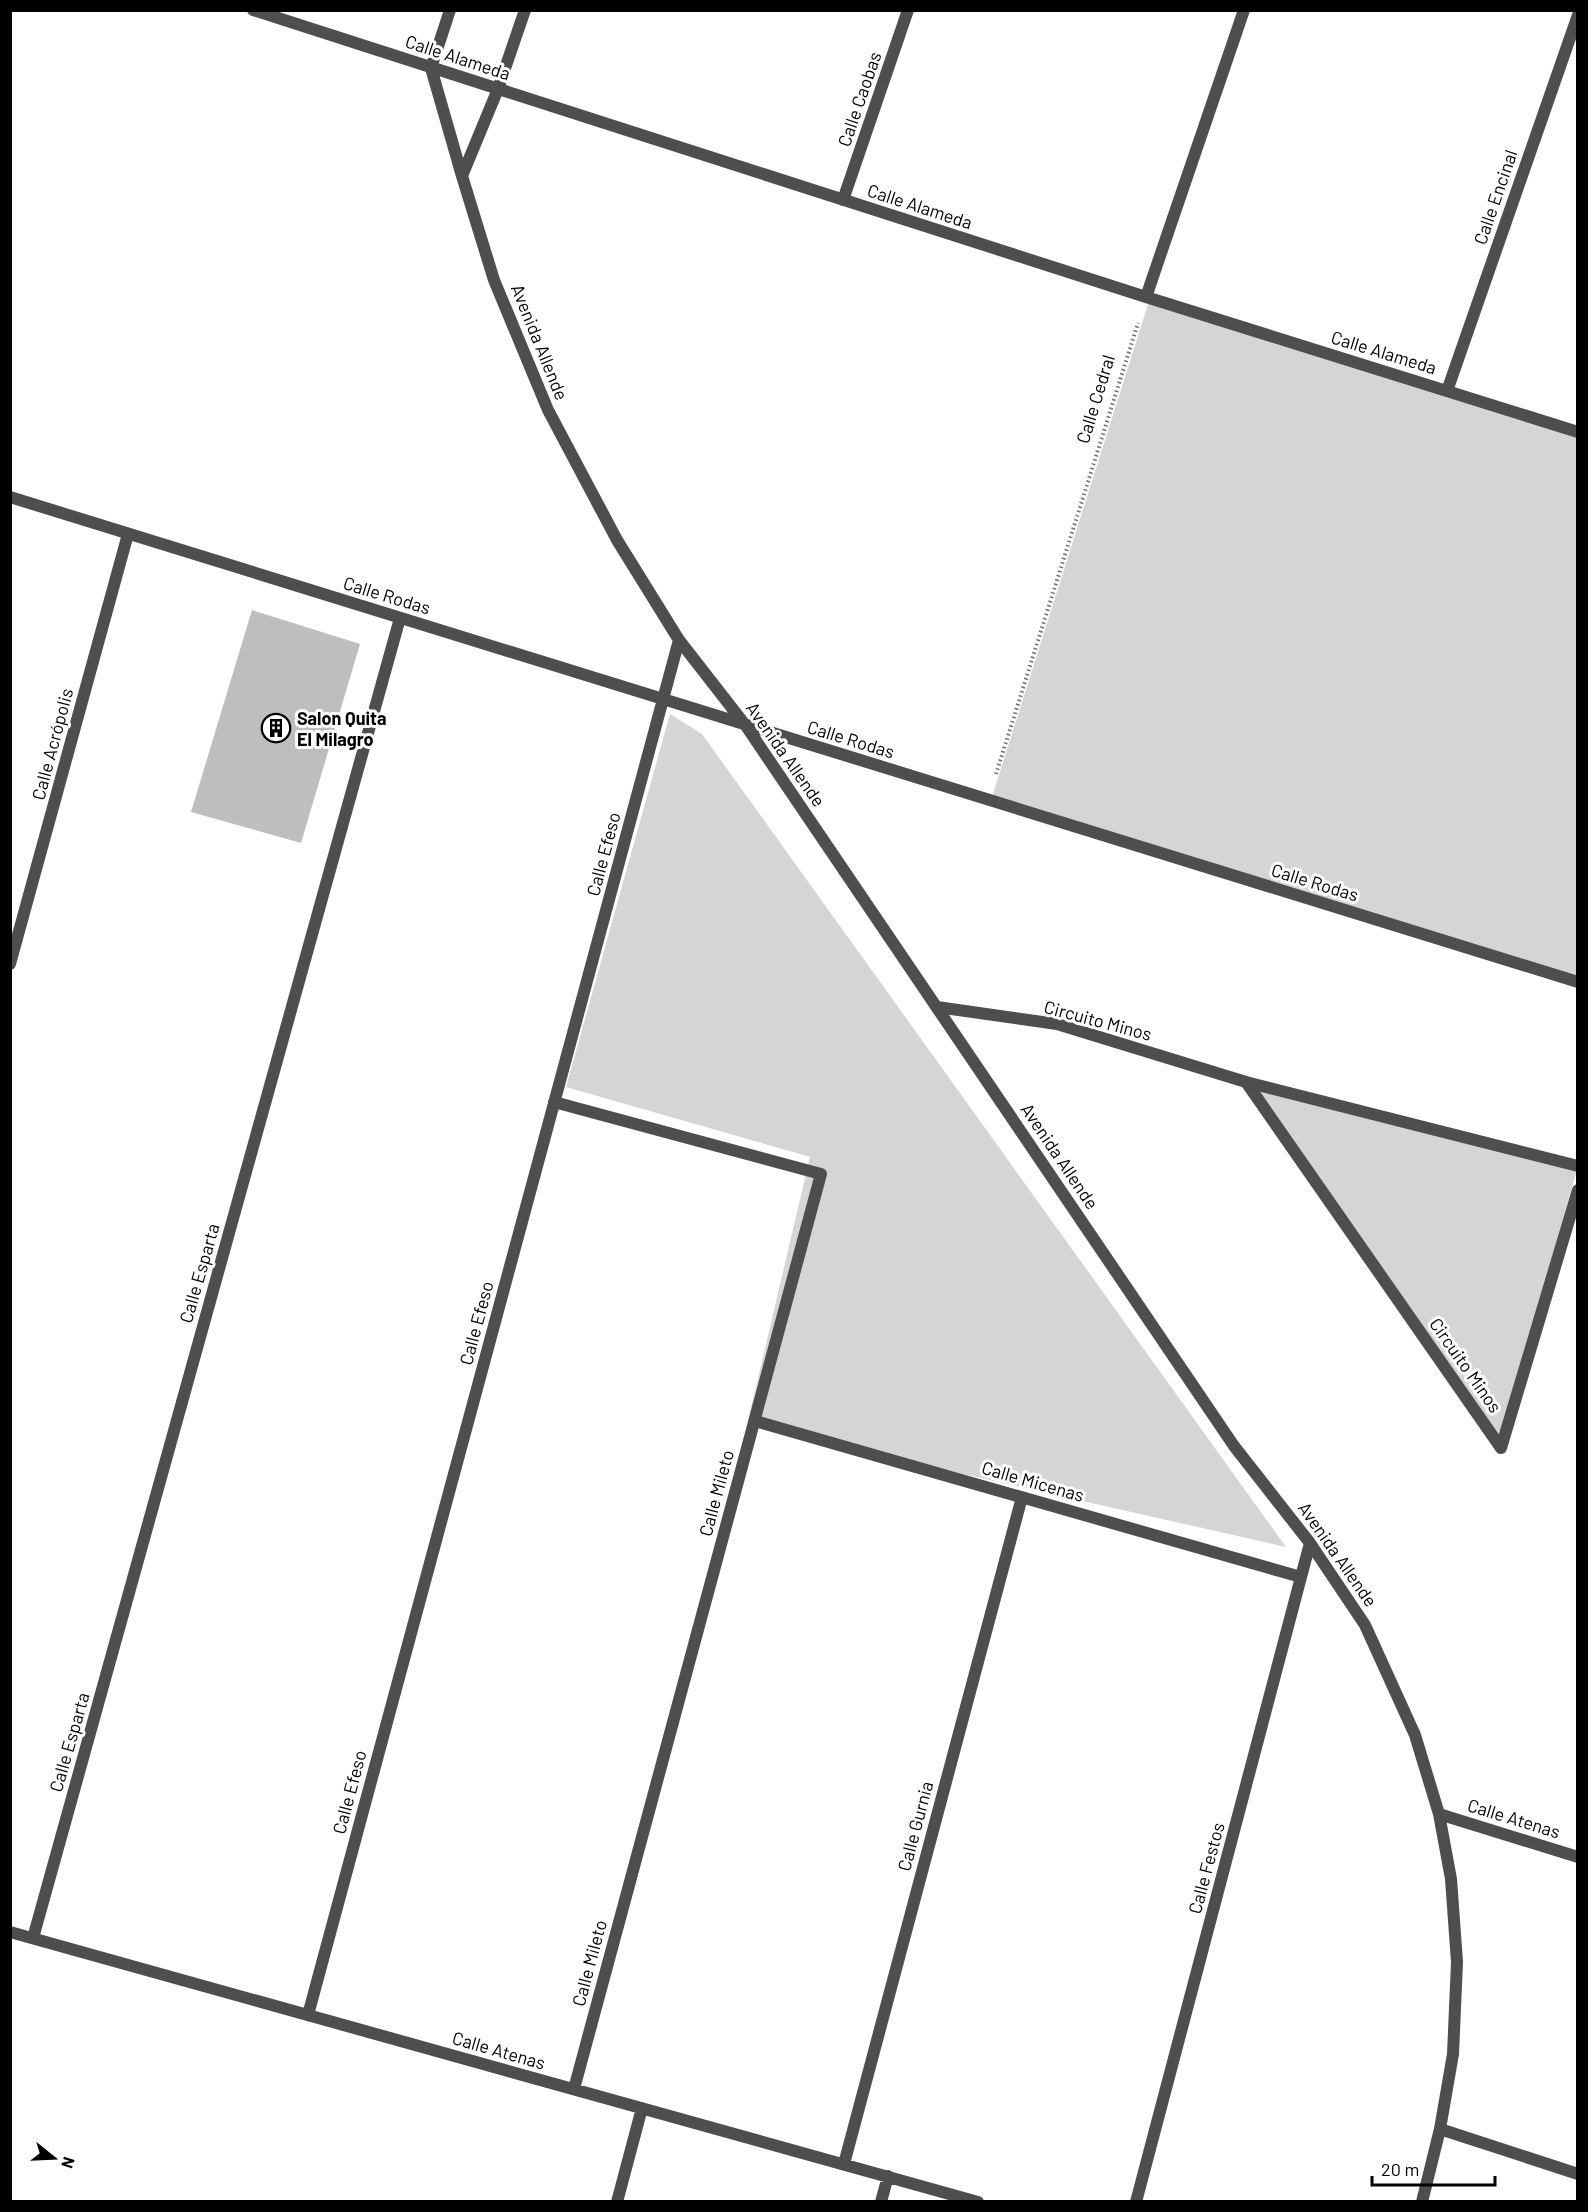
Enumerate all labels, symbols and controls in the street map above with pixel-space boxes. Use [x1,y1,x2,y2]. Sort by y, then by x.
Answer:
street label: Calle Alameda [403,30,513,84]
street label: Calle Caobas [832,49,886,149]
street label: Calle Encinal [1468,147,1522,247]
street label: Calle Alameda [865,179,975,233]
street label: Avenida Allende [507,281,573,403]
street label: Calle Alameda [1329,326,1439,378]
street label: Calle Cedral [1071,352,1119,446]
street label: Calle Rodas [341,571,433,619]
street label: Calle Acrópolis [27,686,77,802]
street label: Avenida Allende [742,697,830,811]
place label: Salon Quita El Milagro [297,707,386,750]
building icon: Salon Quita El Milagro [260,712,292,744]
street label: Calle Rodas [805,715,897,763]
street label: Calle Efeso [581,810,625,898]
street label: Calle Rodas [1269,858,1361,906]
street label: Circuito Minos [1042,995,1154,1045]
street label: Avenida Allende [1016,1099,1104,1213]
street label: Calle Esparta [174,1221,224,1325]
street label: Calle Efeso [454,1279,498,1367]
street label: Circuito Minos [1425,1313,1507,1417]
street label: Calle Mileto [694,1447,738,1539]
street label: Calle Micenas [979,1456,1087,1506]
street label: Avenida Allende [1294,1497,1382,1611]
street label: Calle Esparta [44,1690,94,1794]
street label: Calle Efeso [327,1748,371,1836]
street label: Calle Gurnia [892,1779,938,1873]
street label: Calle Atenas [1465,1794,1563,1842]
street label: Calle Festos [1183,1820,1229,1916]
street label: Calle Mileto [567,1917,611,2009]
street label: Calle Atenas [450,2026,548,2074]
north arrow [24,2128,84,2188]
scale bar [1372,2149,1495,2187]
text: N [58,2155,79,2171]
text: 20 m [1381,2158,1419,2180]

